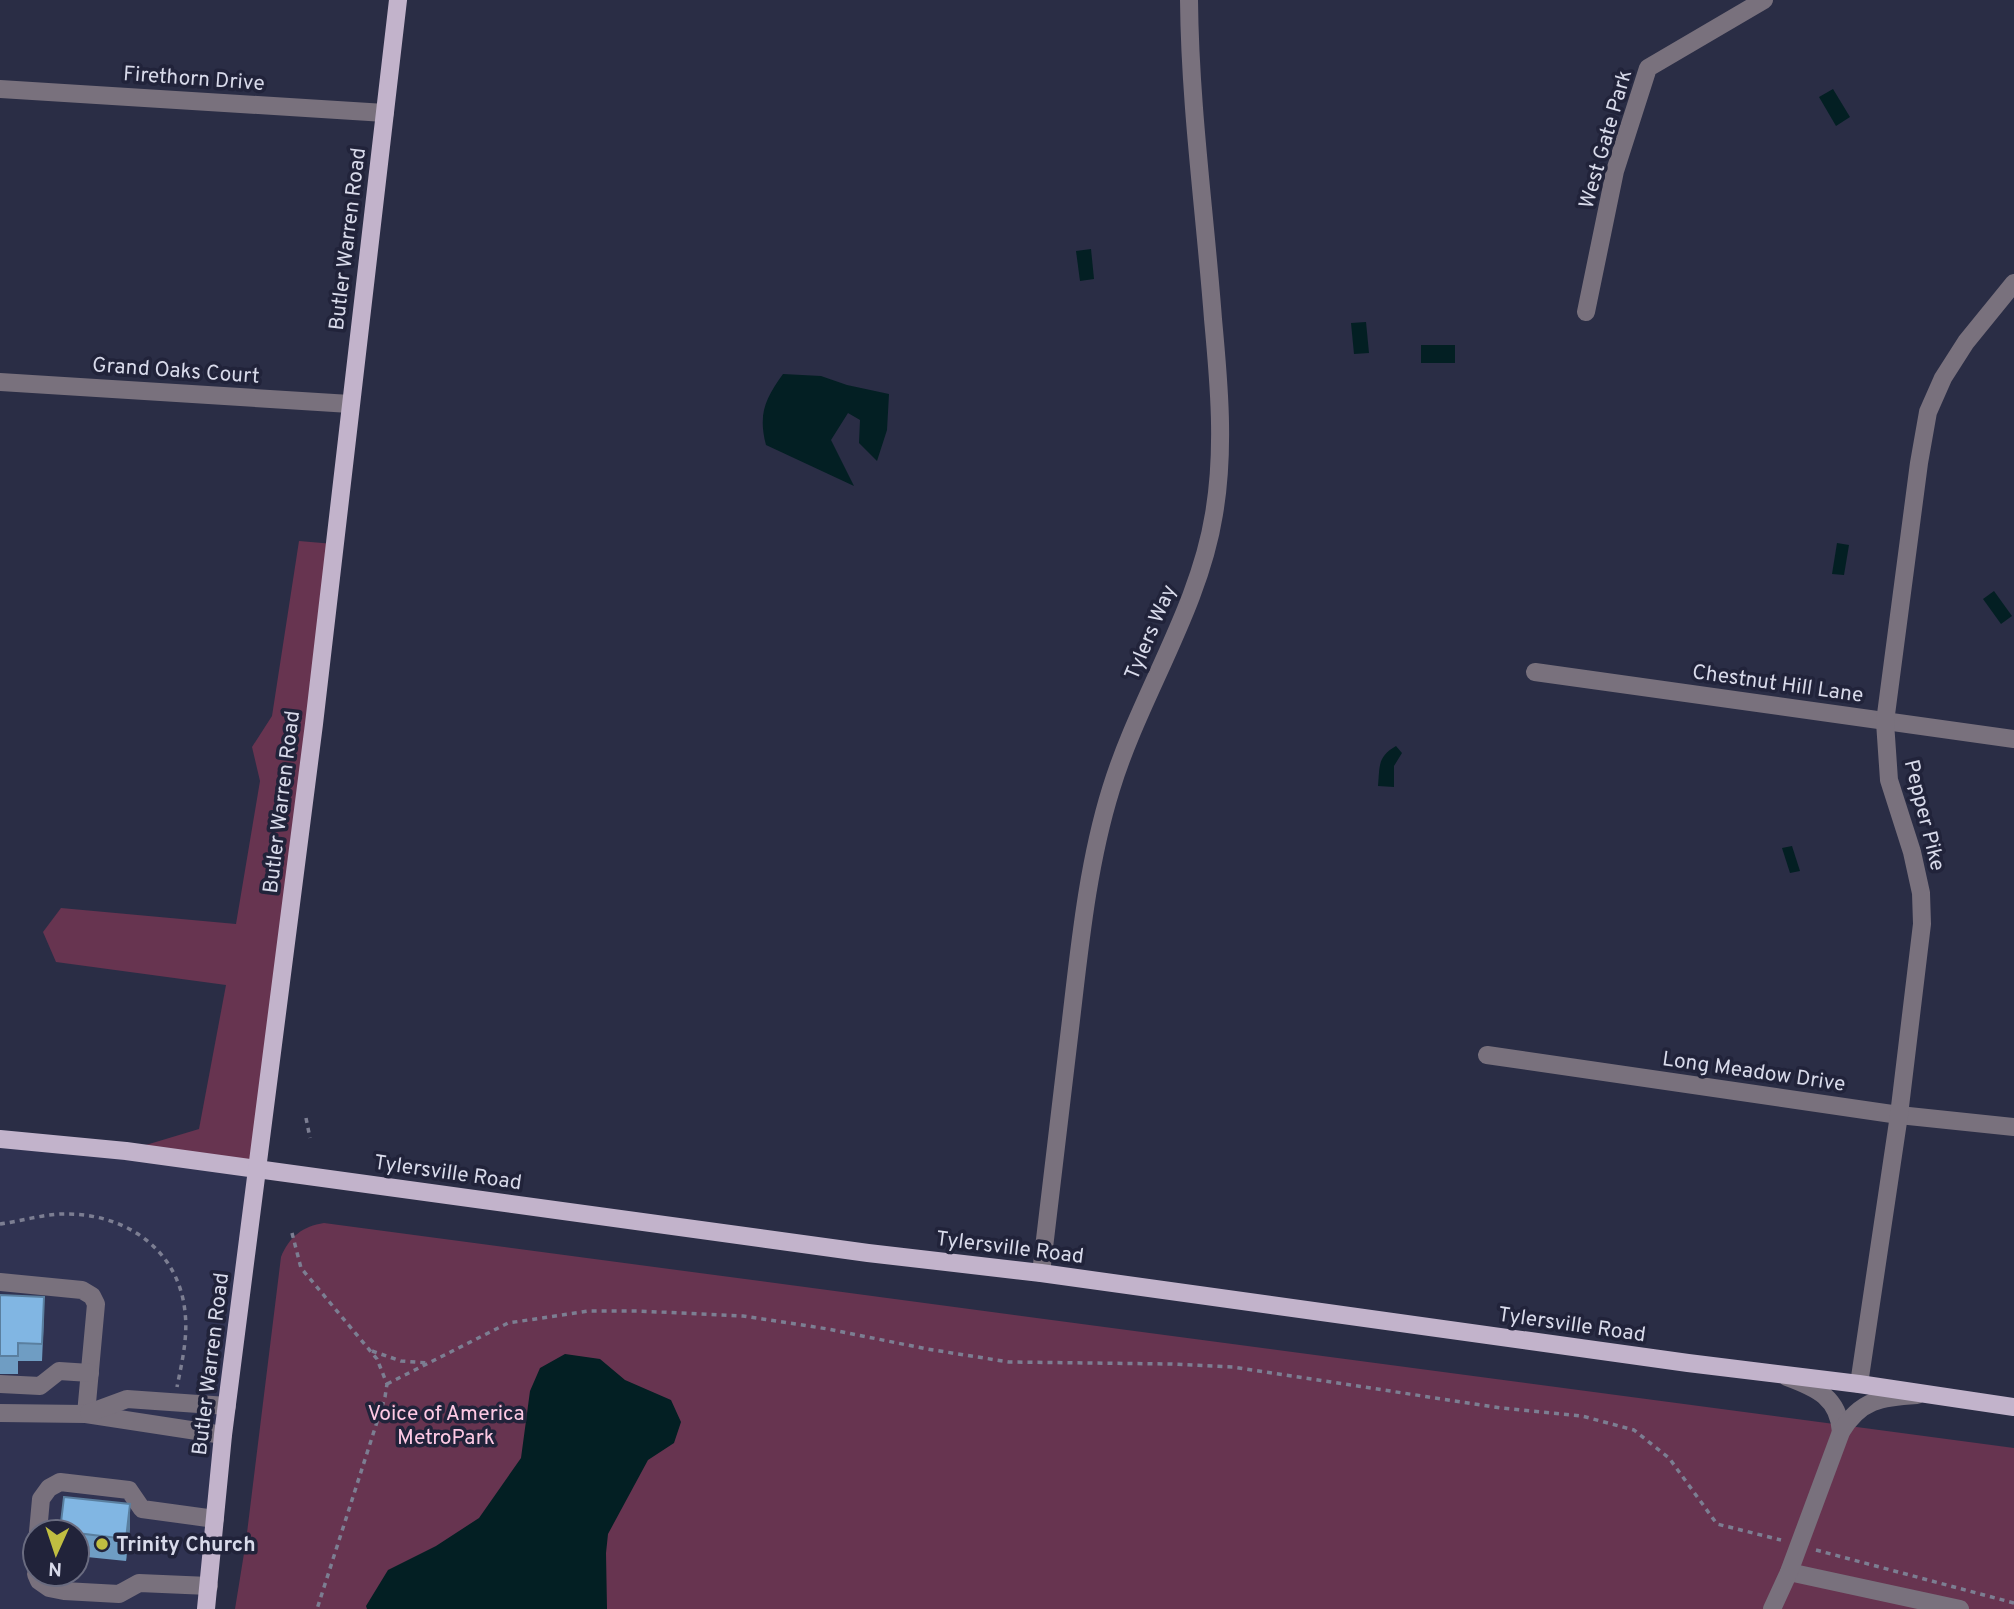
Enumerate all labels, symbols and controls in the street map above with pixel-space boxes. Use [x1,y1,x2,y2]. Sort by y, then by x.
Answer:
street label: Firethorn Drive [122,61,266,98]
street label: West Gate Park [1574,67,1639,212]
street label: Butler Warren Road [324,146,373,332]
street label: Grand Oaks Court [91,352,260,391]
street label: Tylers Way [1119,581,1184,684]
street label: Chestnut Hill Lane [1690,659,1865,710]
street label: Butler Warren Road [258,709,307,895]
street label: Pepper Pike [1897,757,1950,874]
street label: Long Meadow Drive [1660,1046,1847,1099]
street label: Tylersville Road [372,1150,523,1197]
street label: Tylersville Road [934,1226,1085,1271]
street label: Butler Warren Road [187,1271,236,1457]
street label: Tylersville Road [1496,1302,1647,1349]
park label: Voice of America MetroPark [368,1401,524,1452]
north arrow [21,1518,91,1588]
place label: Trinity Church [116,1532,256,1559]
marker: Trinity Church [94,1536,110,1552]
text: N [48,1556,63,1580]

